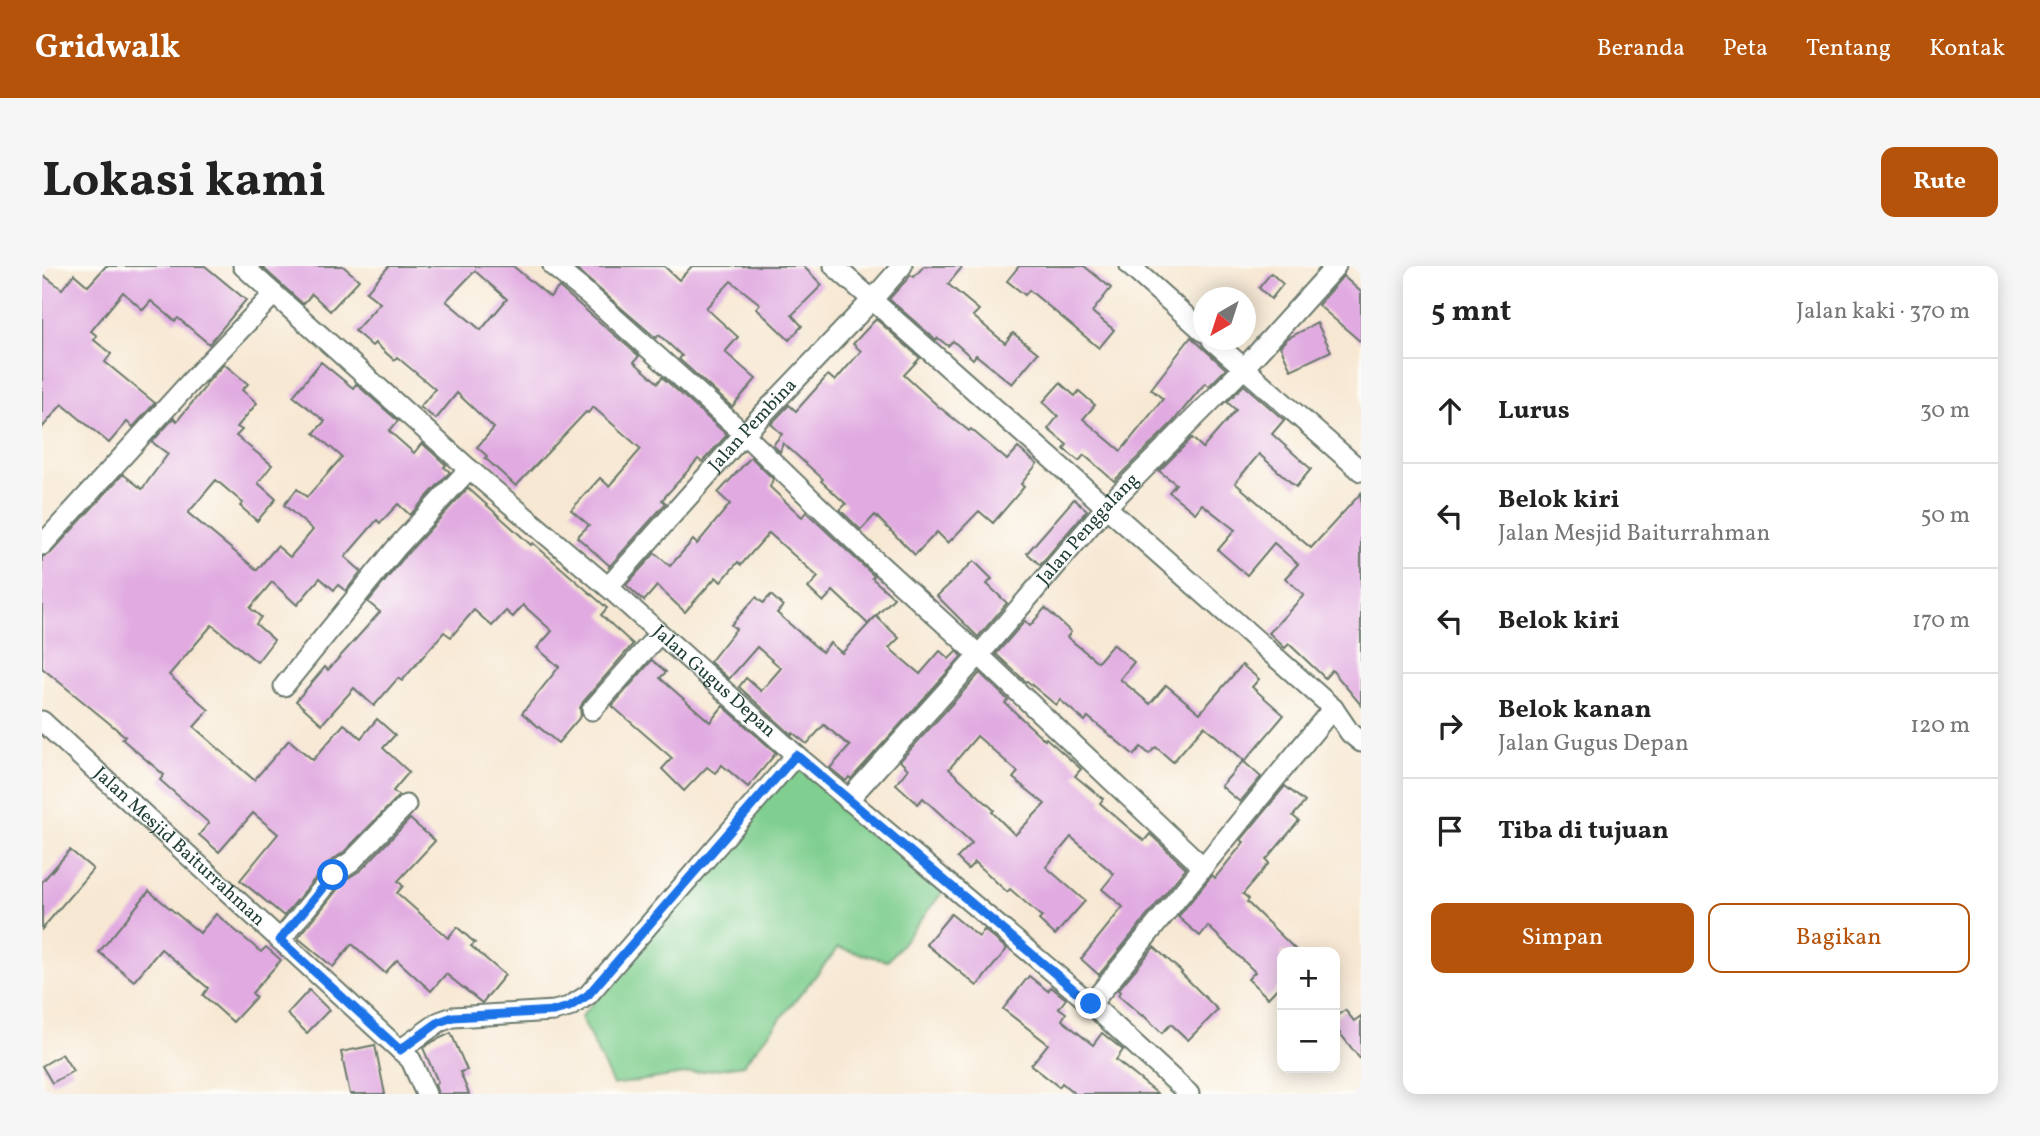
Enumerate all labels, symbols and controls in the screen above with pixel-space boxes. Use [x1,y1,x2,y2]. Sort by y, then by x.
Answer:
text: Gridwalk [35,26,180,72]
text: Beranda [1597,32,1685,66]
text: Peta [1723,32,1768,66]
text: Tentang [1806,32,1891,66]
text: Kontak [1929,32,2005,66]
button: Rute [1881,147,1998,217]
text: Lokasi kami [42,148,326,217]
north arrow [1193,287,1256,350]
text: 5 mnt [1431,291,1511,333]
text: Jalan kaki · 370 m [1796,296,1970,328]
street label: Jalan Pembina [703,373,803,478]
icon: ahead [1431,392,1469,430]
text: Lurus [1498,393,1570,429]
text: 30 m [1920,395,1970,427]
street label: Jalan Penggalang [1031,468,1145,591]
text: Belok kiri [1498,482,1620,518]
icon: left [1431,497,1469,535]
text: 50 m [1921,500,1970,532]
text: Jalan Mesjid Baiturrahman [1498,518,1770,550]
icon: left [1431,602,1469,640]
text: Belok kiri [1498,603,1620,639]
text: 170 m [1912,605,1970,637]
street label: Jalan Gugus Depan [646,619,781,744]
text: Belok kanan [1498,692,1652,728]
icon: right [1431,707,1469,745]
text: 120 m [1910,710,1970,742]
text: Jalan Gugus Depan [1498,728,1689,760]
street label: Jalan Mesjid Baiturrahman [87,761,271,933]
icon: arrive [1431,812,1469,850]
text: Tiba di tujuan [1498,813,1669,849]
route start [317,859,348,890]
button: Simpan [1431,903,1694,973]
button: Bagikan [1708,903,1970,973]
map controls [1277,947,1340,1073]
button: + [1277,947,1340,1010]
route end [1075,988,1106,1019]
button: − [1277,1010,1340,1073]

